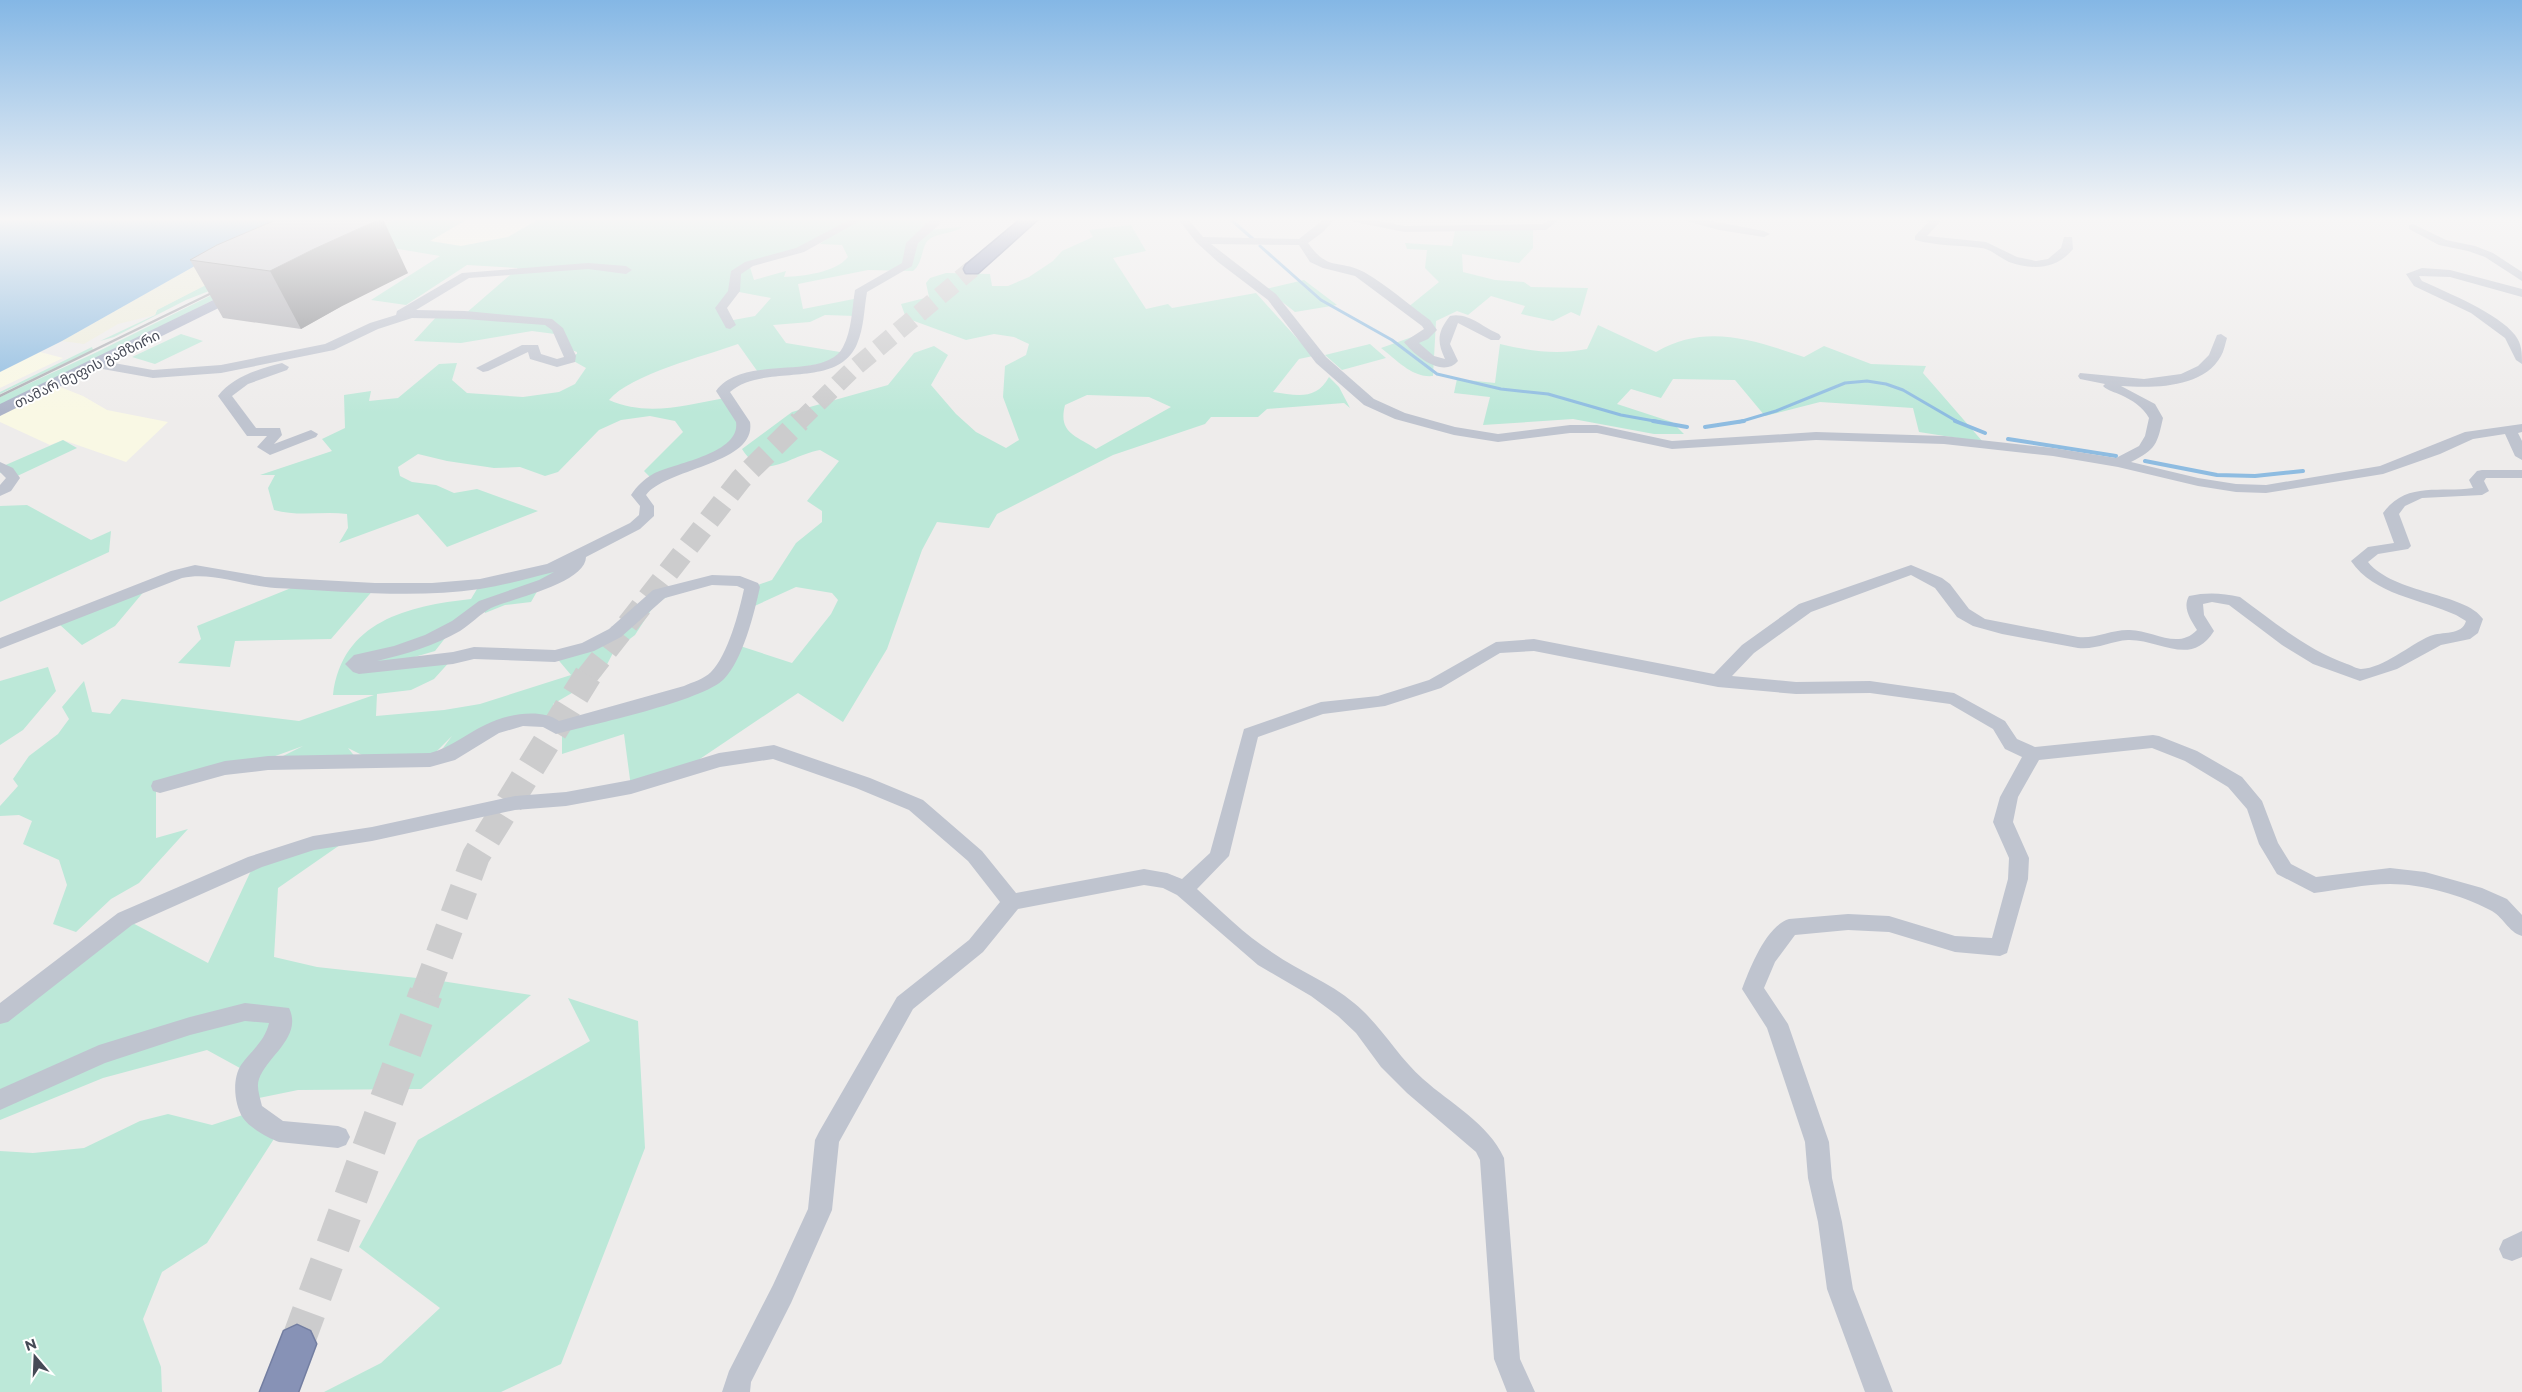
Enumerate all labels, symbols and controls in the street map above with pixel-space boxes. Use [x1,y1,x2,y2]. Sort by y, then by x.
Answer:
street label: თამარ მეფის გამზირი [11,326,163,412]
north arrow [10,1332,60,1382]
text: N [22,1334,39,1355]

